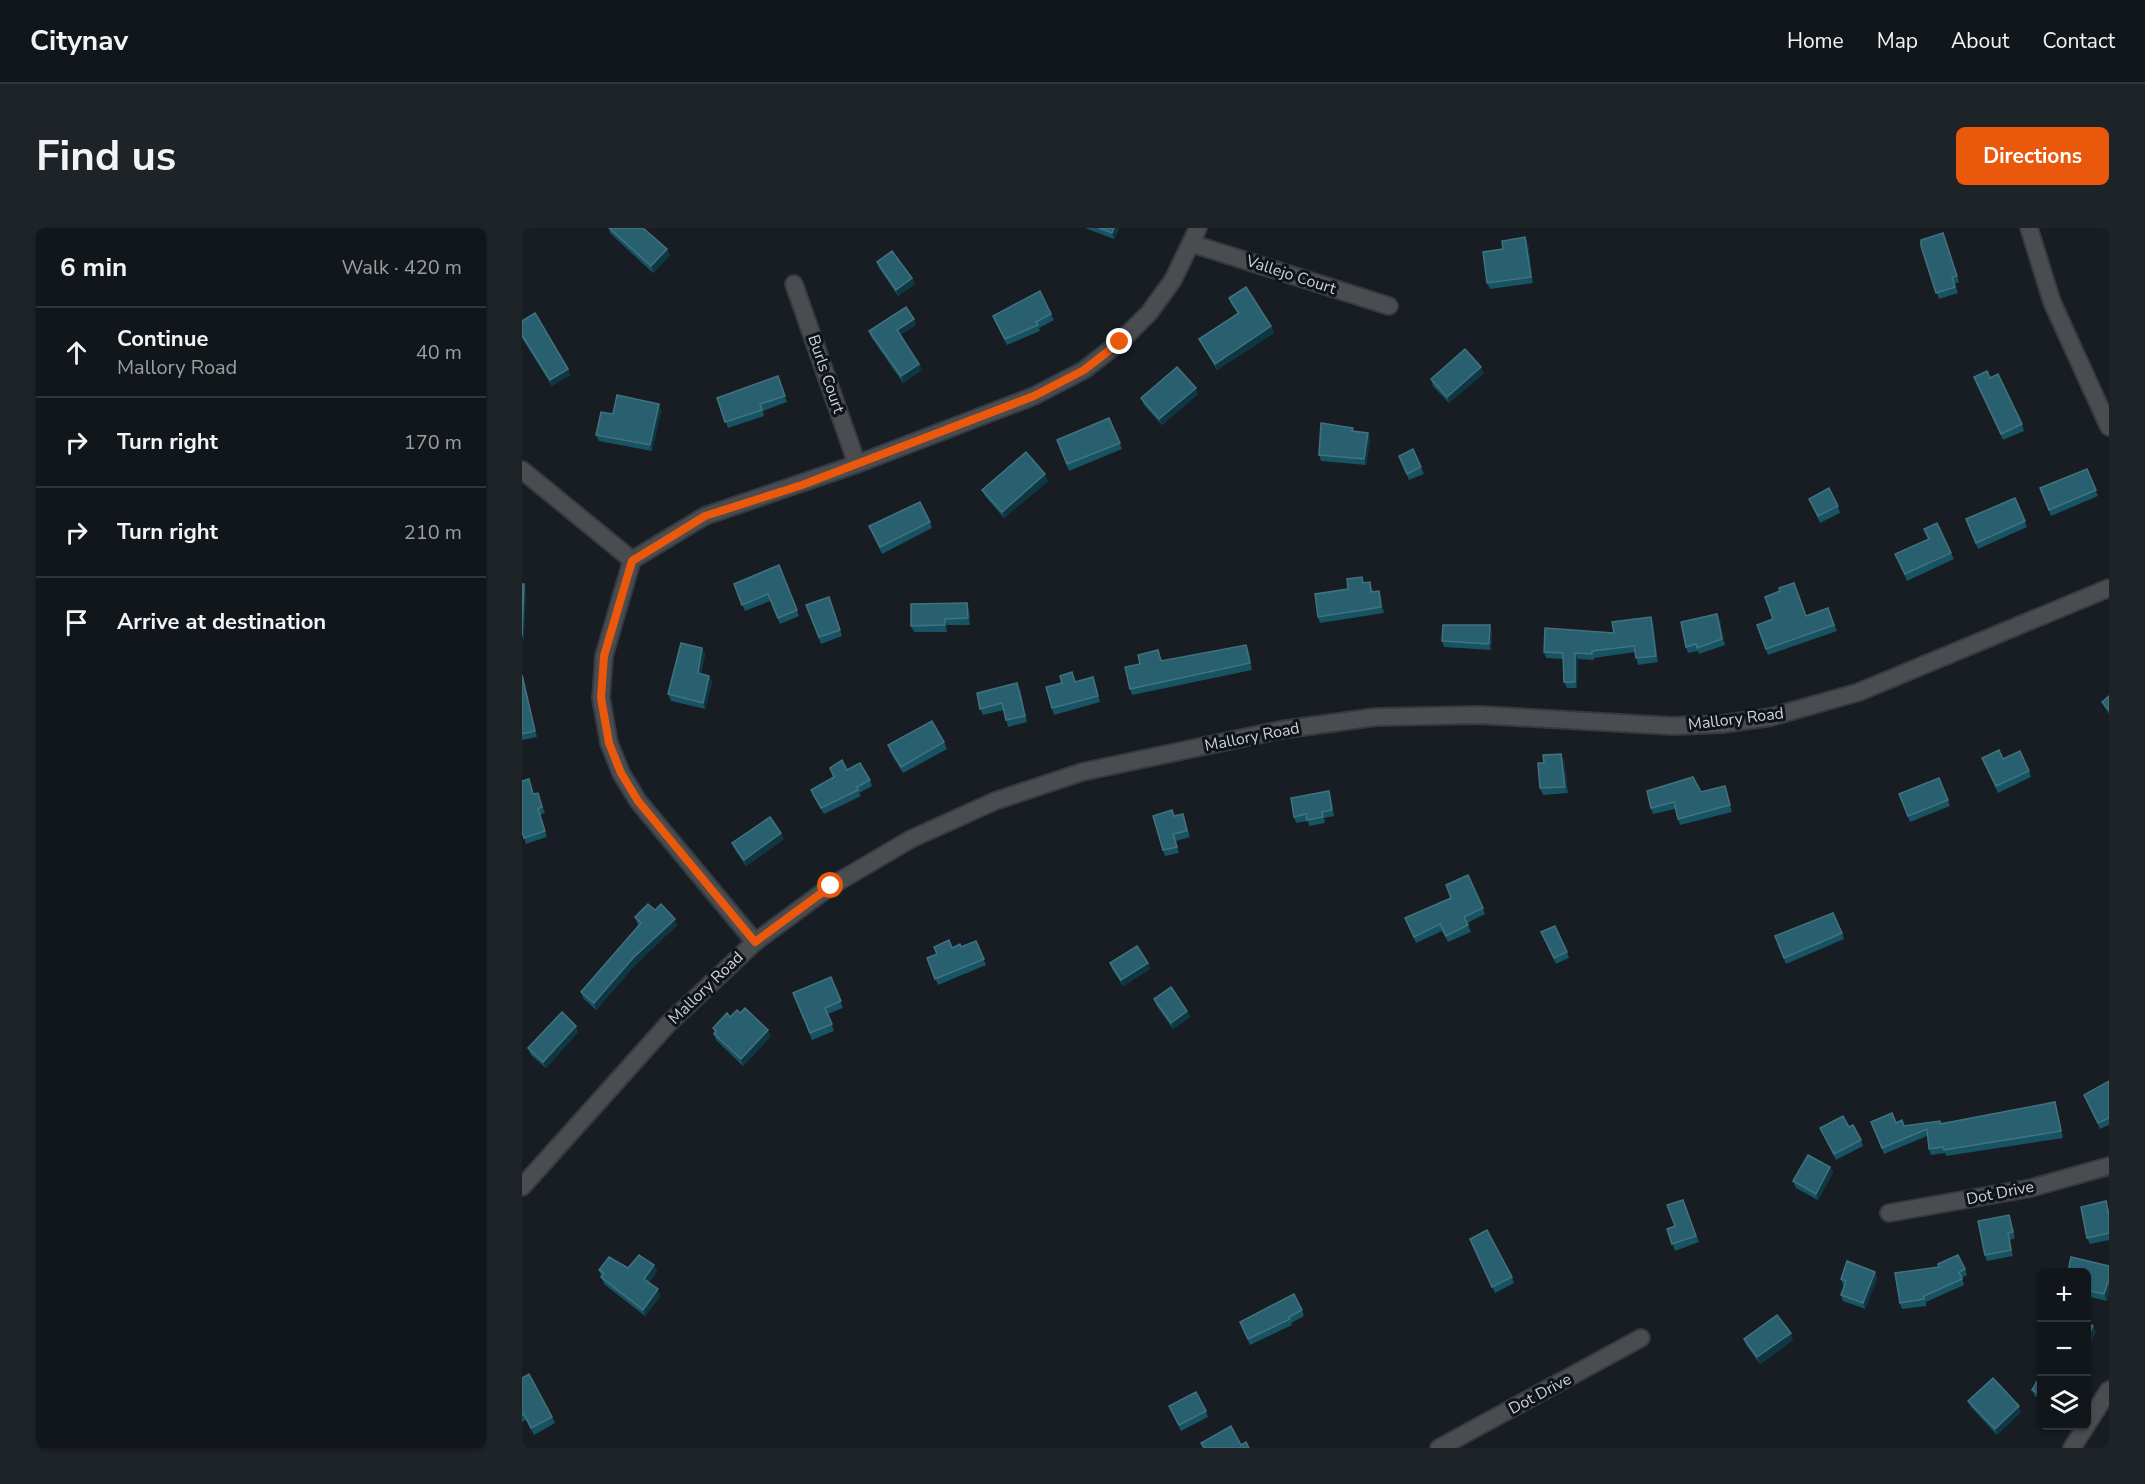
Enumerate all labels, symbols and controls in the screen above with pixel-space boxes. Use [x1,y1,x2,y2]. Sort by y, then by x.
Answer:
text: Citynav [30,22,128,60]
text: Home [1787,27,1844,55]
text: Map [1877,27,1918,55]
text: About [1951,27,2009,55]
text: Contact [2042,27,2115,55]
button: Directions [1956,127,2109,185]
text: Find us [36,128,176,185]
text: 6 min [60,250,127,285]
street label: Vallejo Court [1242,250,1339,300]
text: Walk · 420 m [342,254,462,281]
text: Continue [117,324,208,354]
route end [1106,328,1132,354]
street label: Burls Court [802,332,850,417]
icon: ahead [60,336,93,369]
text: 40 m [416,339,462,366]
text: Mallory Road [117,354,237,381]
icon: right [60,426,93,459]
text: Turn right [117,427,218,457]
text: 170 m [404,429,462,456]
icon: right [60,516,93,549]
text: Turn right [117,517,218,547]
text: 210 m [404,519,462,546]
icon: arrive [60,606,93,639]
text: Arrive at destination [117,607,326,637]
street label: Mallory Road [1687,702,1785,736]
street label: Mallory Road [1203,717,1301,757]
route start [817,872,843,898]
street label: Mallory Road [664,947,748,1029]
street label: Dot Drive [1964,1176,2036,1210]
map controls [2037,1268,2091,1430]
button: + [2037,1268,2091,1322]
button: − [2037,1322,2091,1376]
street label: Dot Drive [1505,1368,1575,1420]
button: layers [2037,1376,2091,1430]

